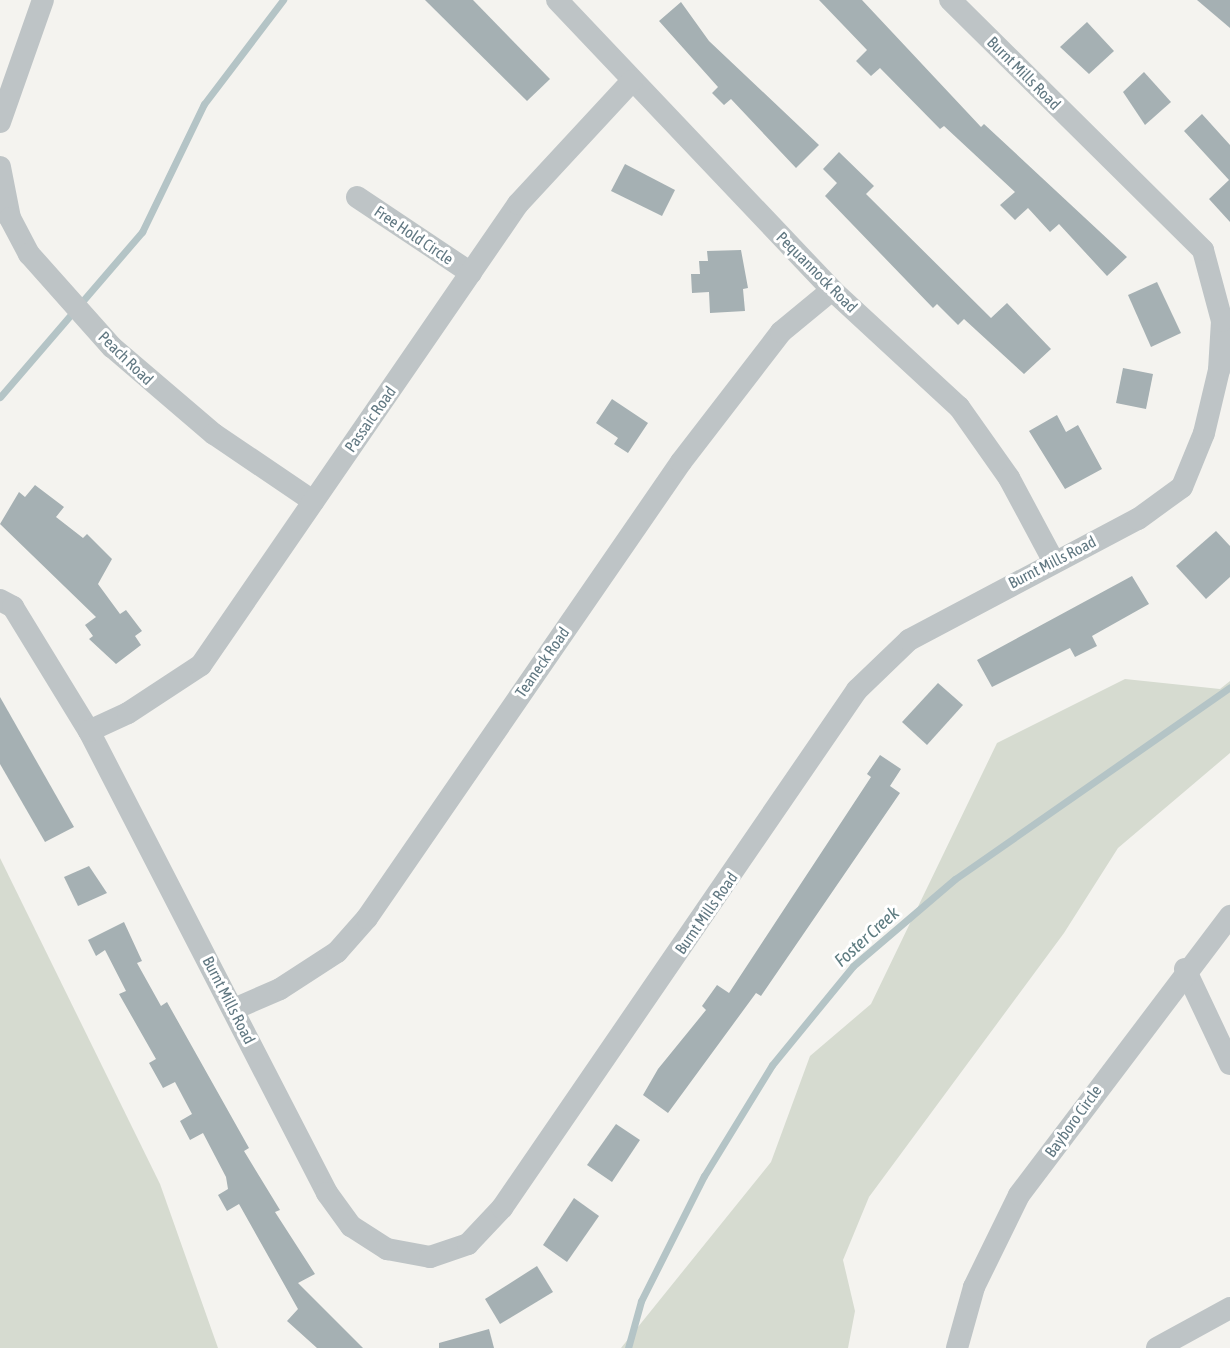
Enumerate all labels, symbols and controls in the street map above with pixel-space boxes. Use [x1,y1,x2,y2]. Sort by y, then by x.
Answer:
street label: Burnt Mills Road [983,32,1065,114]
street label: Free Hold Circle [371,202,457,268]
street label: Pequannock Road [773,228,861,316]
street label: Peach Road [95,327,157,389]
street label: Passaic Road [340,382,400,456]
street label: Burnt Mills Road [1005,532,1099,592]
street label: Teaneck Road [511,623,573,701]
street label: Burnt Mills Road [671,868,741,958]
water label: Foster Creek [830,902,904,972]
street label: Burnt Mills Road [199,953,259,1047]
street label: Bayboro Circle [1041,1081,1105,1161]

